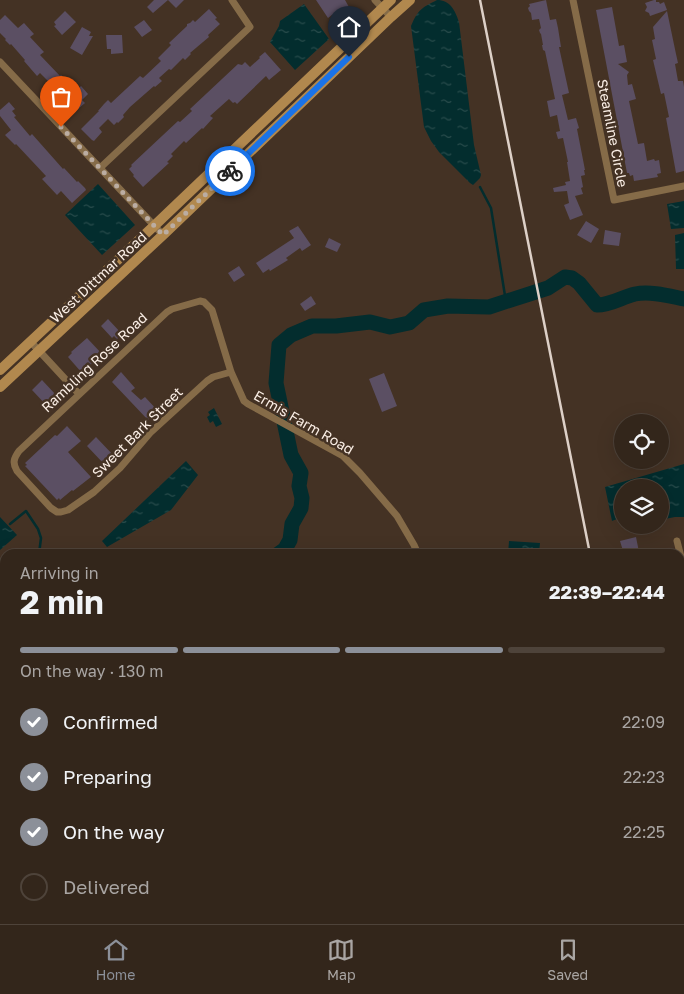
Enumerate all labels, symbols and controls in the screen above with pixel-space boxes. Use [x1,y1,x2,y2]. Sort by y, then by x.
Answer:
pin [328,6,370,57]
icon: home [335,13,363,41]
pin [40,76,82,127]
street label: Steamline Circle [594,77,632,189]
icon: bag [47,83,75,111]
courier [205,146,255,196]
icon: bike [216,157,244,185]
street label: West Dittmar Road [46,228,150,326]
street label: Rambling Rose Road [38,309,150,415]
street label: Sweet Bark Street [88,383,186,481]
street label: Ermis Farm Road [251,386,357,458]
map controls [614,414,669,534]
button: locate [614,414,669,469]
button: layers [614,479,669,534]
text: Arriving in [20,563,99,583]
text: 22:39–22:44 [549,580,665,603]
text: 2 min [20,583,104,621]
text: On the way · 130 m [20,661,164,681]
icon: check [20,708,48,736]
text: Confirmed [63,710,158,733]
text: 22:09 [622,712,665,732]
icon: check [20,763,48,791]
text: Preparing [63,765,152,788]
text: 22:23 [623,767,665,787]
icon: check [20,818,48,846]
text: On the way [63,820,165,843]
text: 22:25 [623,822,665,842]
text: Delivered [63,875,150,898]
tab: Home [96,936,135,983]
tab: Map [327,936,356,983]
tab: Saved [547,936,588,983]

